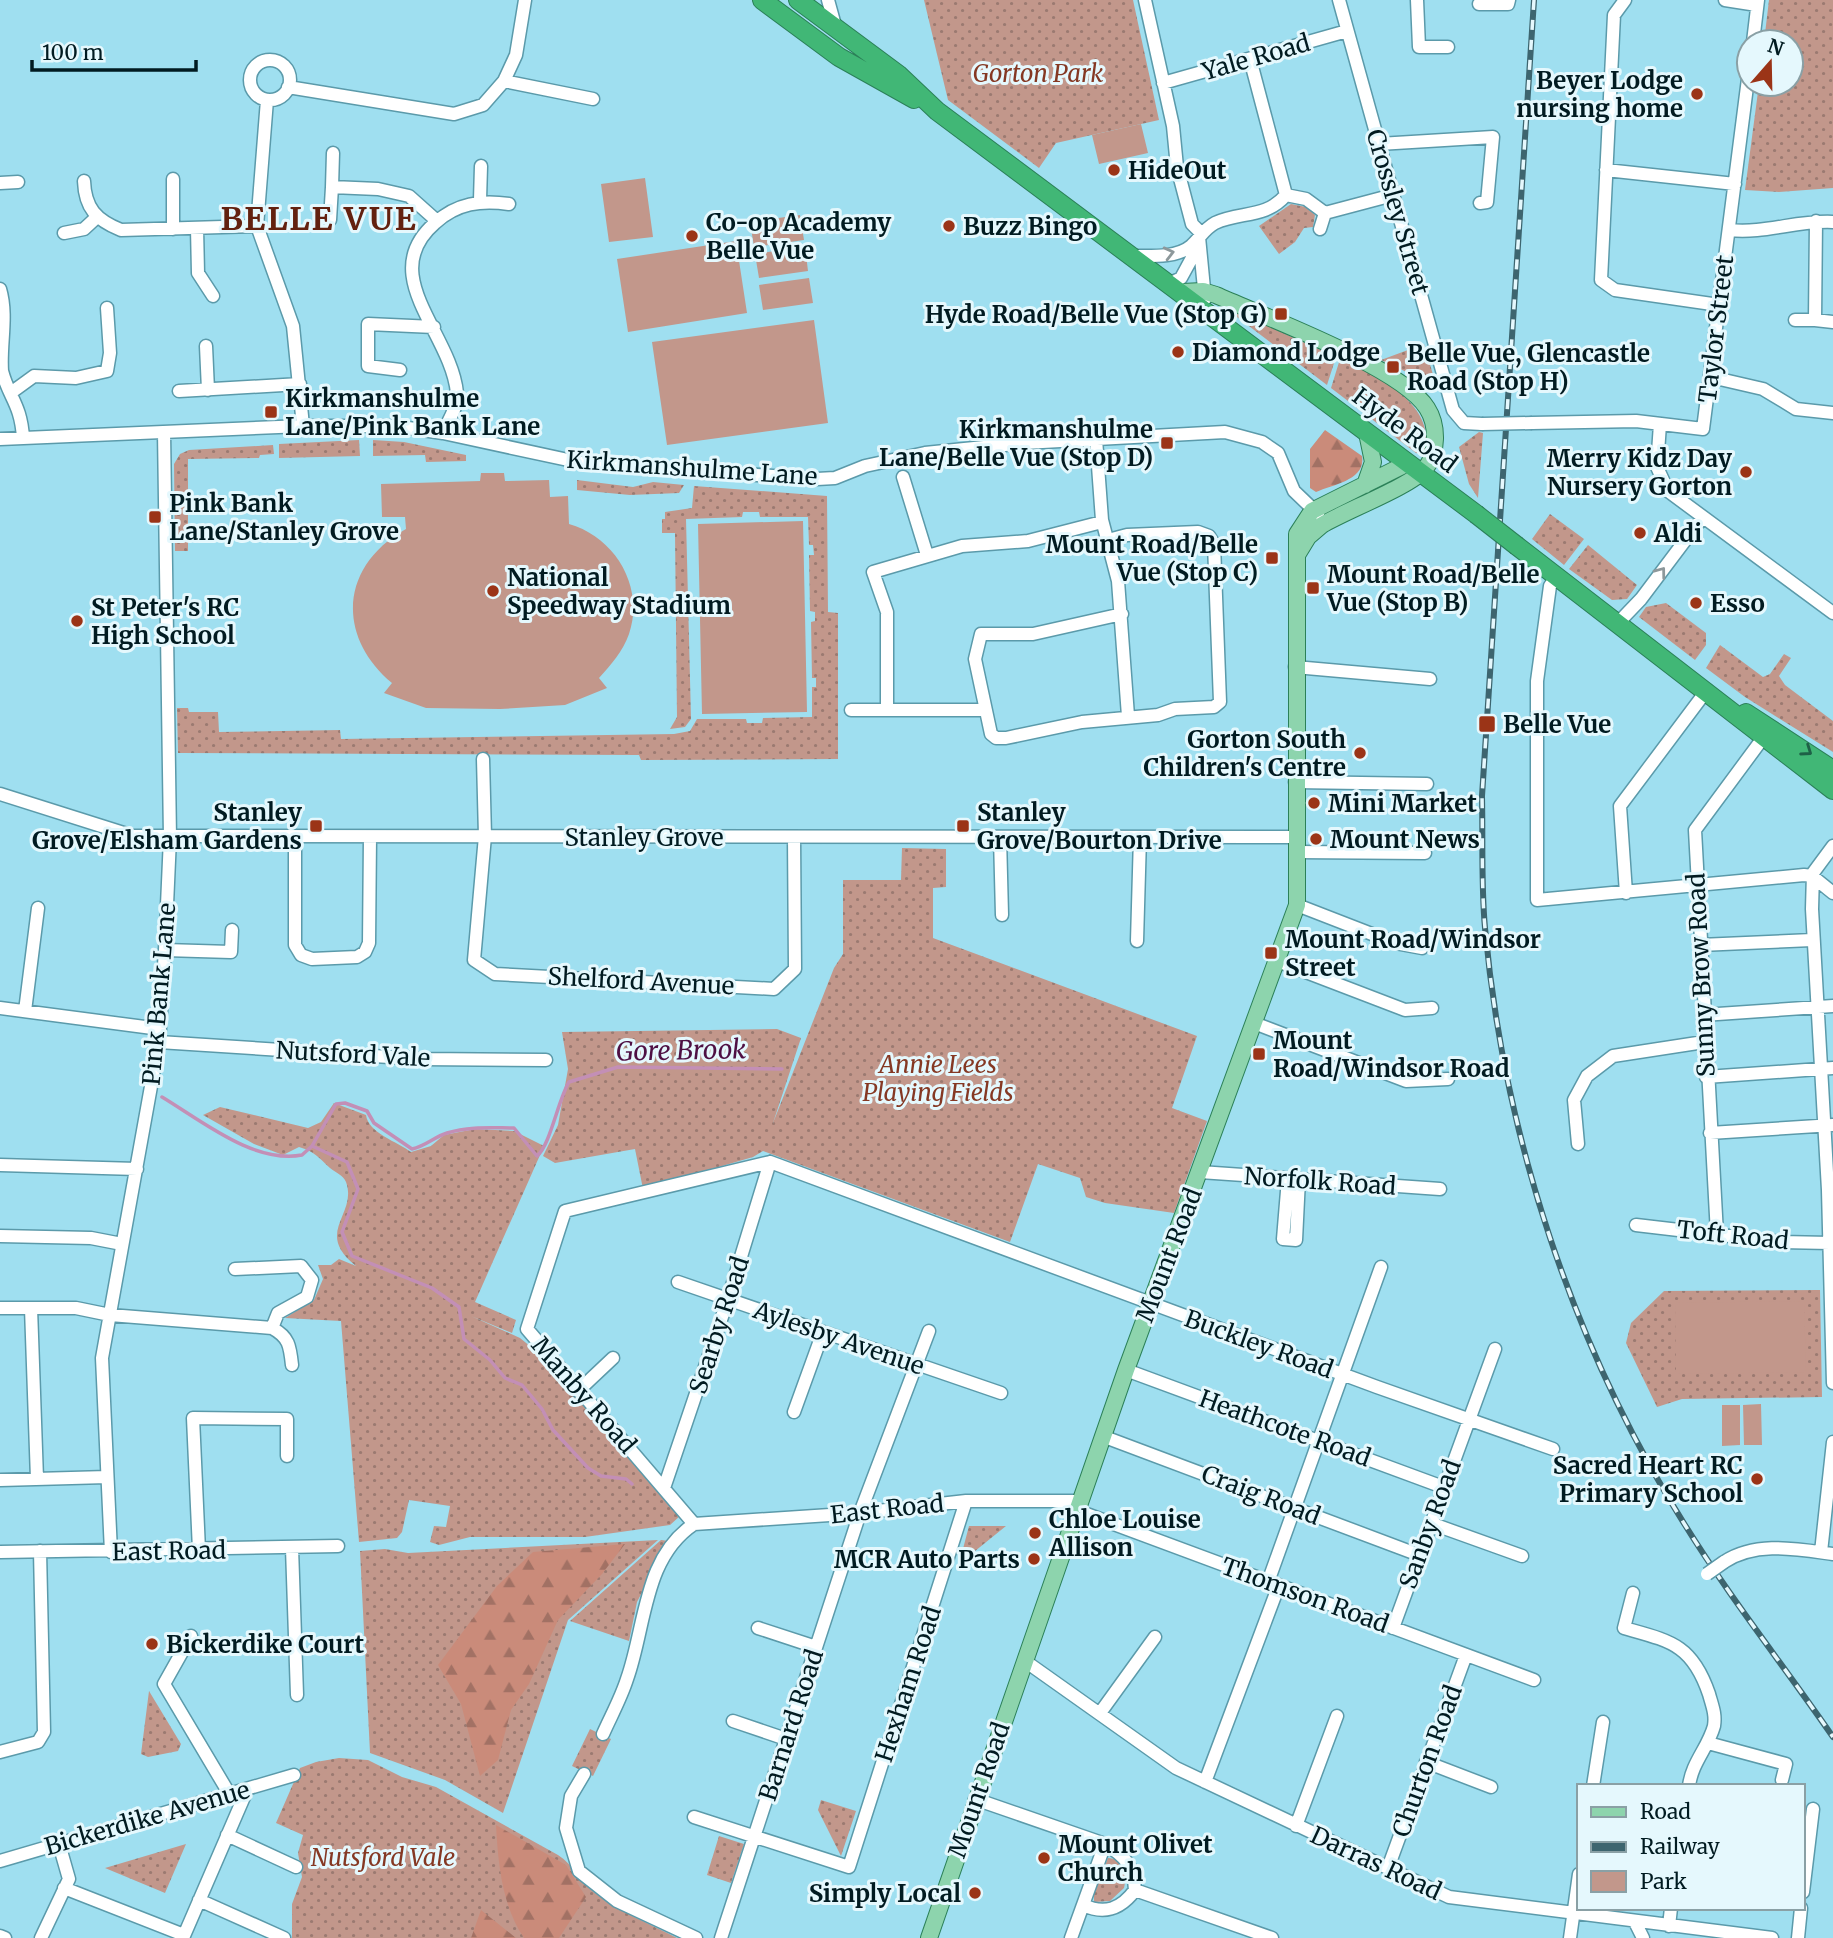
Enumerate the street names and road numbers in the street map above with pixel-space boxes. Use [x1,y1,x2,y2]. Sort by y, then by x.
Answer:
street label: Yale Road [1198,27,1314,87]
street label: Crossley Street [1360,126,1437,299]
street label: Taylor Street [1692,253,1741,405]
street label: Hyde Road [1346,380,1464,480]
street label: Kirkmanshulme Lane [566,444,818,492]
street label: Stanley Grove [565,822,724,853]
street label: Sunny Brow Road [1680,872,1722,1078]
street label: Pink Bank Lane [136,901,182,1087]
street label: Shelford Avenue [547,961,735,1001]
street label: Nutsford Vale [275,1034,431,1074]
street label: Norfolk Road [1243,1160,1397,1202]
street label: Mount Road [1129,1183,1209,1327]
street label: Toft Road [1676,1214,1790,1256]
street label: Searby Road [682,1252,756,1398]
street label: Aylesby Avenue [749,1294,928,1382]
street label: Buckley Road [1180,1303,1338,1385]
street label: Manby Road [525,1330,643,1460]
street label: Heathcote Road [1195,1383,1375,1473]
street label: Sanby Road [1392,1455,1468,1593]
street label: Craig Road [1197,1458,1325,1532]
street label: East Road [829,1488,945,1530]
street label: East Road [112,1535,226,1567]
street label: Thomson Road [1217,1550,1393,1640]
street label: Hexham Road [868,1602,948,1766]
street label: Barnard Road [752,1645,830,1805]
street label: Churton Road [1385,1681,1469,1841]
street label: Mount Road [941,1718,1017,1862]
street label: Bickerdike Avenue [41,1774,253,1862]
street label: Darras Road [1305,1819,1447,1907]

